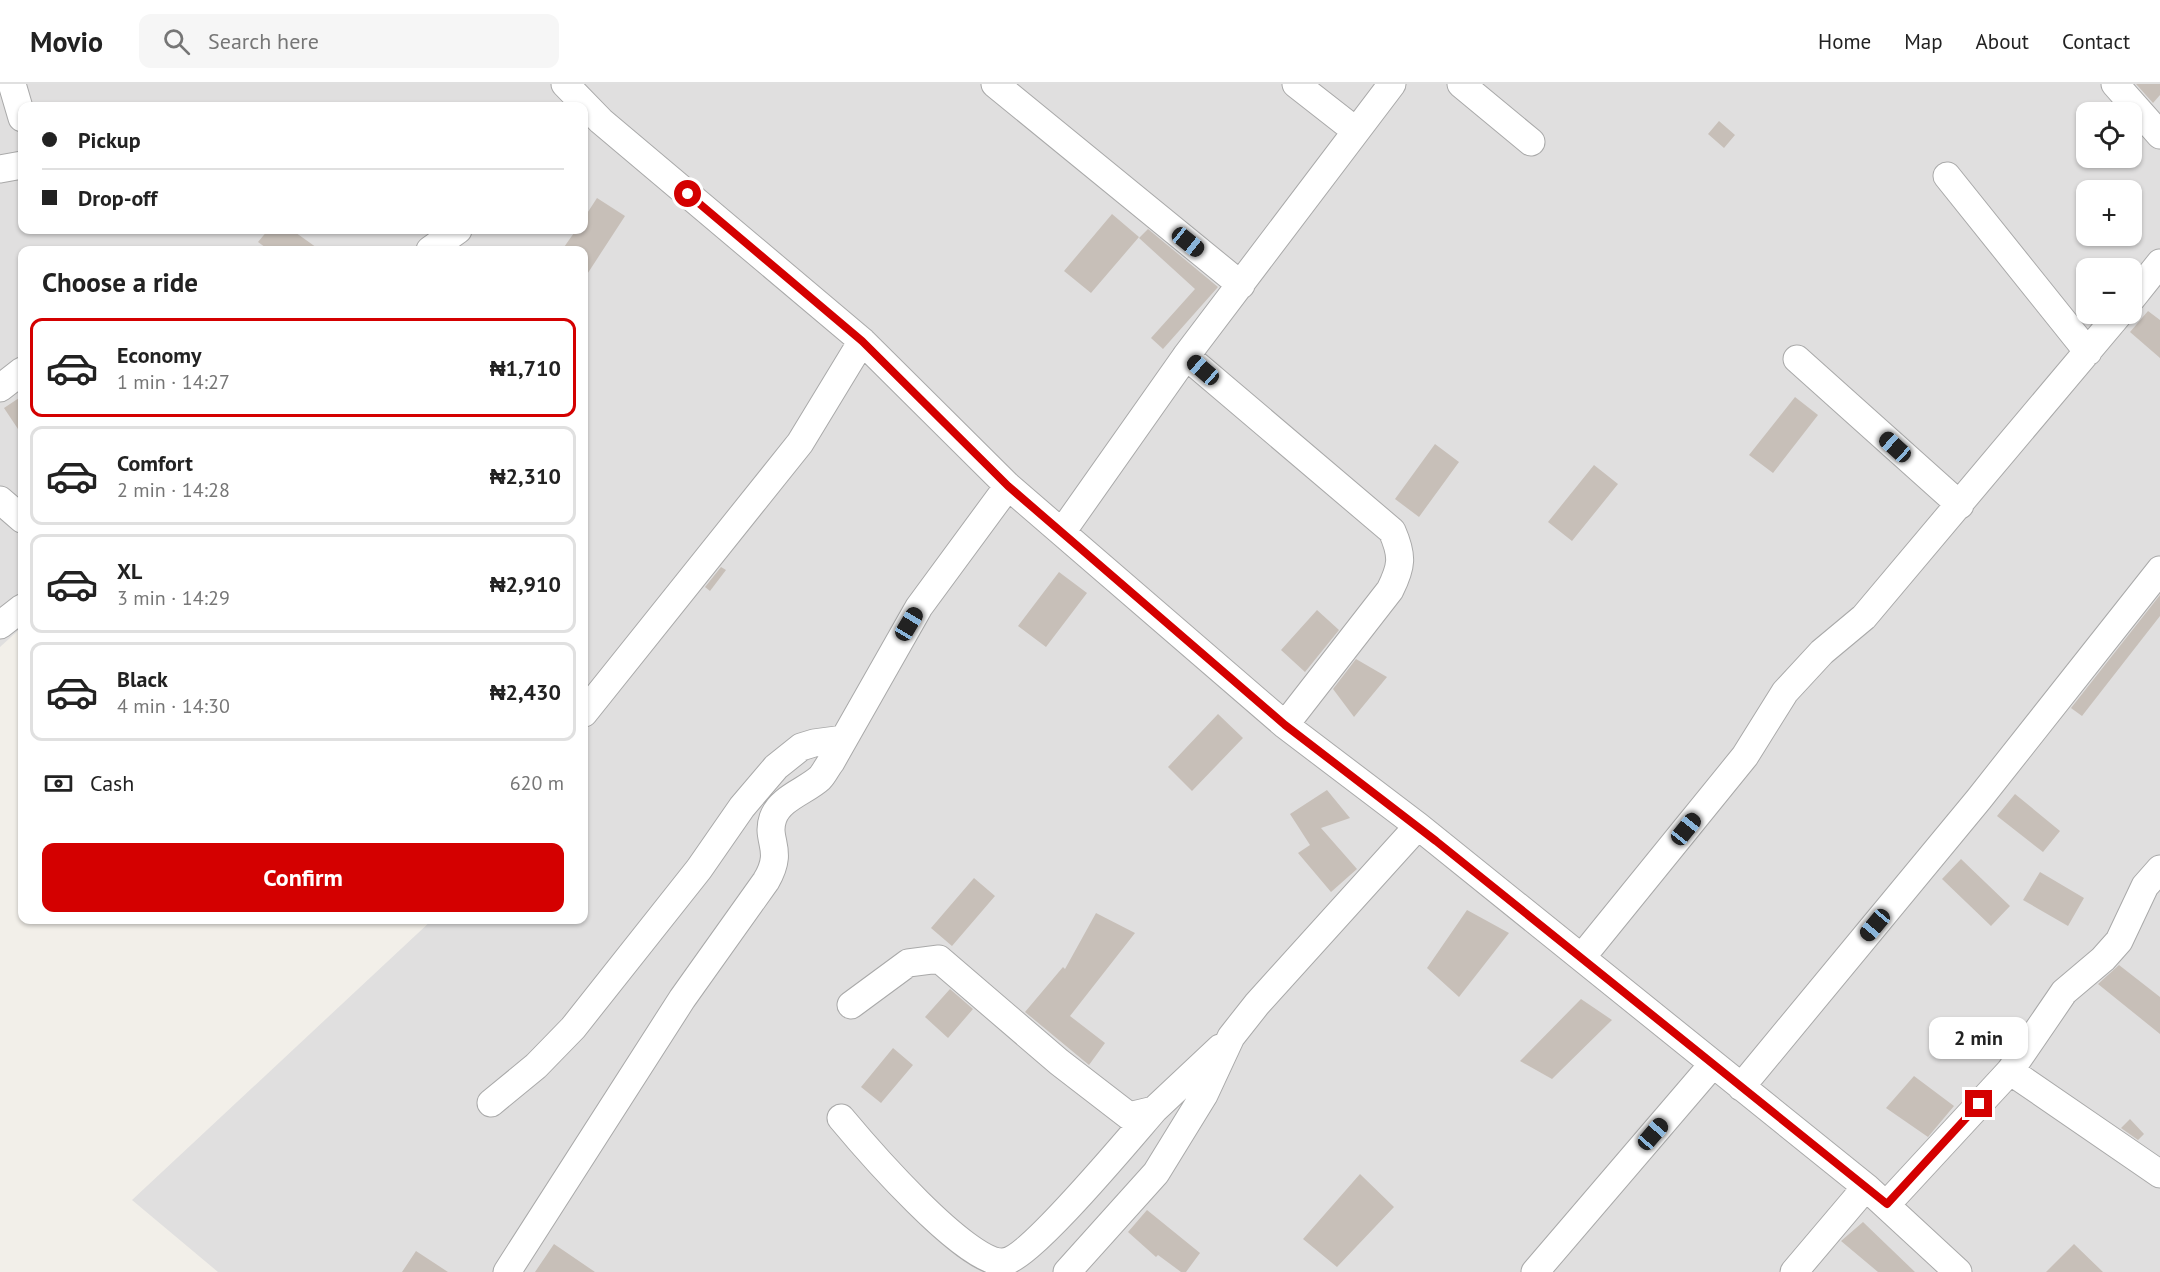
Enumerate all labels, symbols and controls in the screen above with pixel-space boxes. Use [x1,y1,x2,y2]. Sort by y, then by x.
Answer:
search box [139,14,559,68]
text: Movio [30,23,103,60]
icon: search [160,25,193,58]
text: Search here [208,27,319,55]
text: Home [1818,28,1871,55]
text: Map [1904,28,1943,55]
text: About [1976,28,2029,55]
text: Contact [2062,28,2130,55]
map controls [2076,102,2142,324]
button: locate [2076,102,2142,168]
text: Pickup [78,126,141,154]
route start [674,180,701,207]
button: + [2076,180,2142,246]
text: Drop-off [78,184,157,212]
car [1168,224,1208,260]
button: − [2076,258,2142,324]
text: Choose a ride [42,265,198,299]
icon: car [45,341,99,395]
text: Economy [117,341,201,369]
car [1184,351,1222,389]
text: ₦1,710 [490,354,561,382]
text: 1 min · 14:27 [117,369,230,395]
car [1876,428,1914,466]
icon: car [45,449,99,503]
text: Comfort [117,449,193,477]
text: ₦2,310 [490,462,561,490]
text: 2 min · 14:28 [117,477,230,503]
icon: car [45,557,99,611]
text: XL [117,557,142,585]
text: ₦2,910 [490,570,561,598]
text: 3 min · 14:29 [117,585,230,611]
car [892,604,926,644]
icon: car [45,665,99,719]
text: Black [117,665,168,693]
text: ₦2,430 [490,678,561,706]
text: 4 min · 14:30 [117,693,230,719]
icon: cash [42,767,75,800]
text: Cash [90,769,134,797]
text: 620 m [510,770,564,796]
car [1668,809,1704,849]
button: Confirm [42,843,564,912]
car [1857,905,1893,945]
callout: 2 min [1930,1017,2028,1059]
text: 2 min [1954,1025,2003,1051]
route end [1965,1090,1992,1117]
car [1634,1115,1672,1153]

